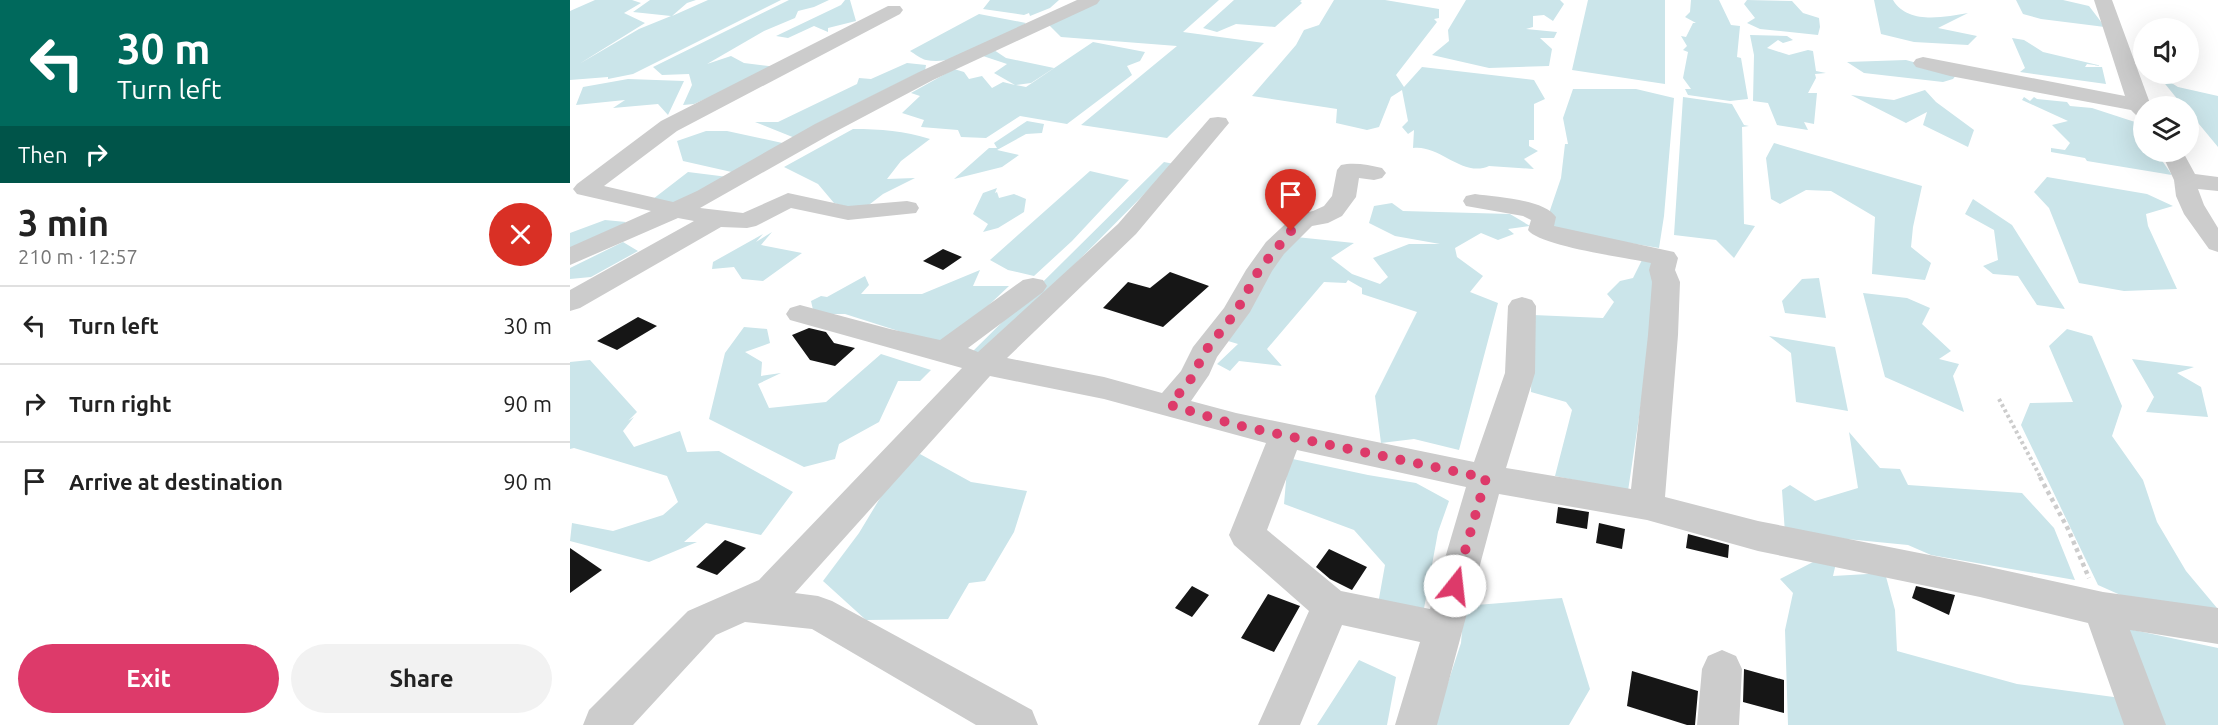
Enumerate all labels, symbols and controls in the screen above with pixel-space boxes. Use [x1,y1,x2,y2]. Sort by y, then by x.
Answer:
map controls [2133,18,2199,162]
button: sound [2133,18,2199,84]
icon: left [18,24,96,102]
text: 30 m [117,25,211,72]
text: Turn left [117,74,221,104]
button: layers [2133,96,2199,162]
icon: right [80,138,113,171]
text: Then [18,142,68,167]
pin [1265,169,1316,231]
icon: arrive [1274,178,1307,211]
text: 3 min [18,202,109,243]
button: close [489,203,552,266]
text: 210 m · 12:57 [18,245,138,268]
icon: left [18,309,51,342]
text: Turn left [69,313,159,338]
text: 30 m [503,313,552,338]
icon: right [18,387,51,420]
text: Turn right [69,391,171,416]
text: 90 m [503,391,552,416]
icon: arrive [18,465,51,498]
text: Arrive at destination [69,469,283,494]
text: 90 m [503,469,552,494]
position arrow [1423,554,1487,618]
button: Exit [18,644,279,713]
button: Share [291,644,552,713]

